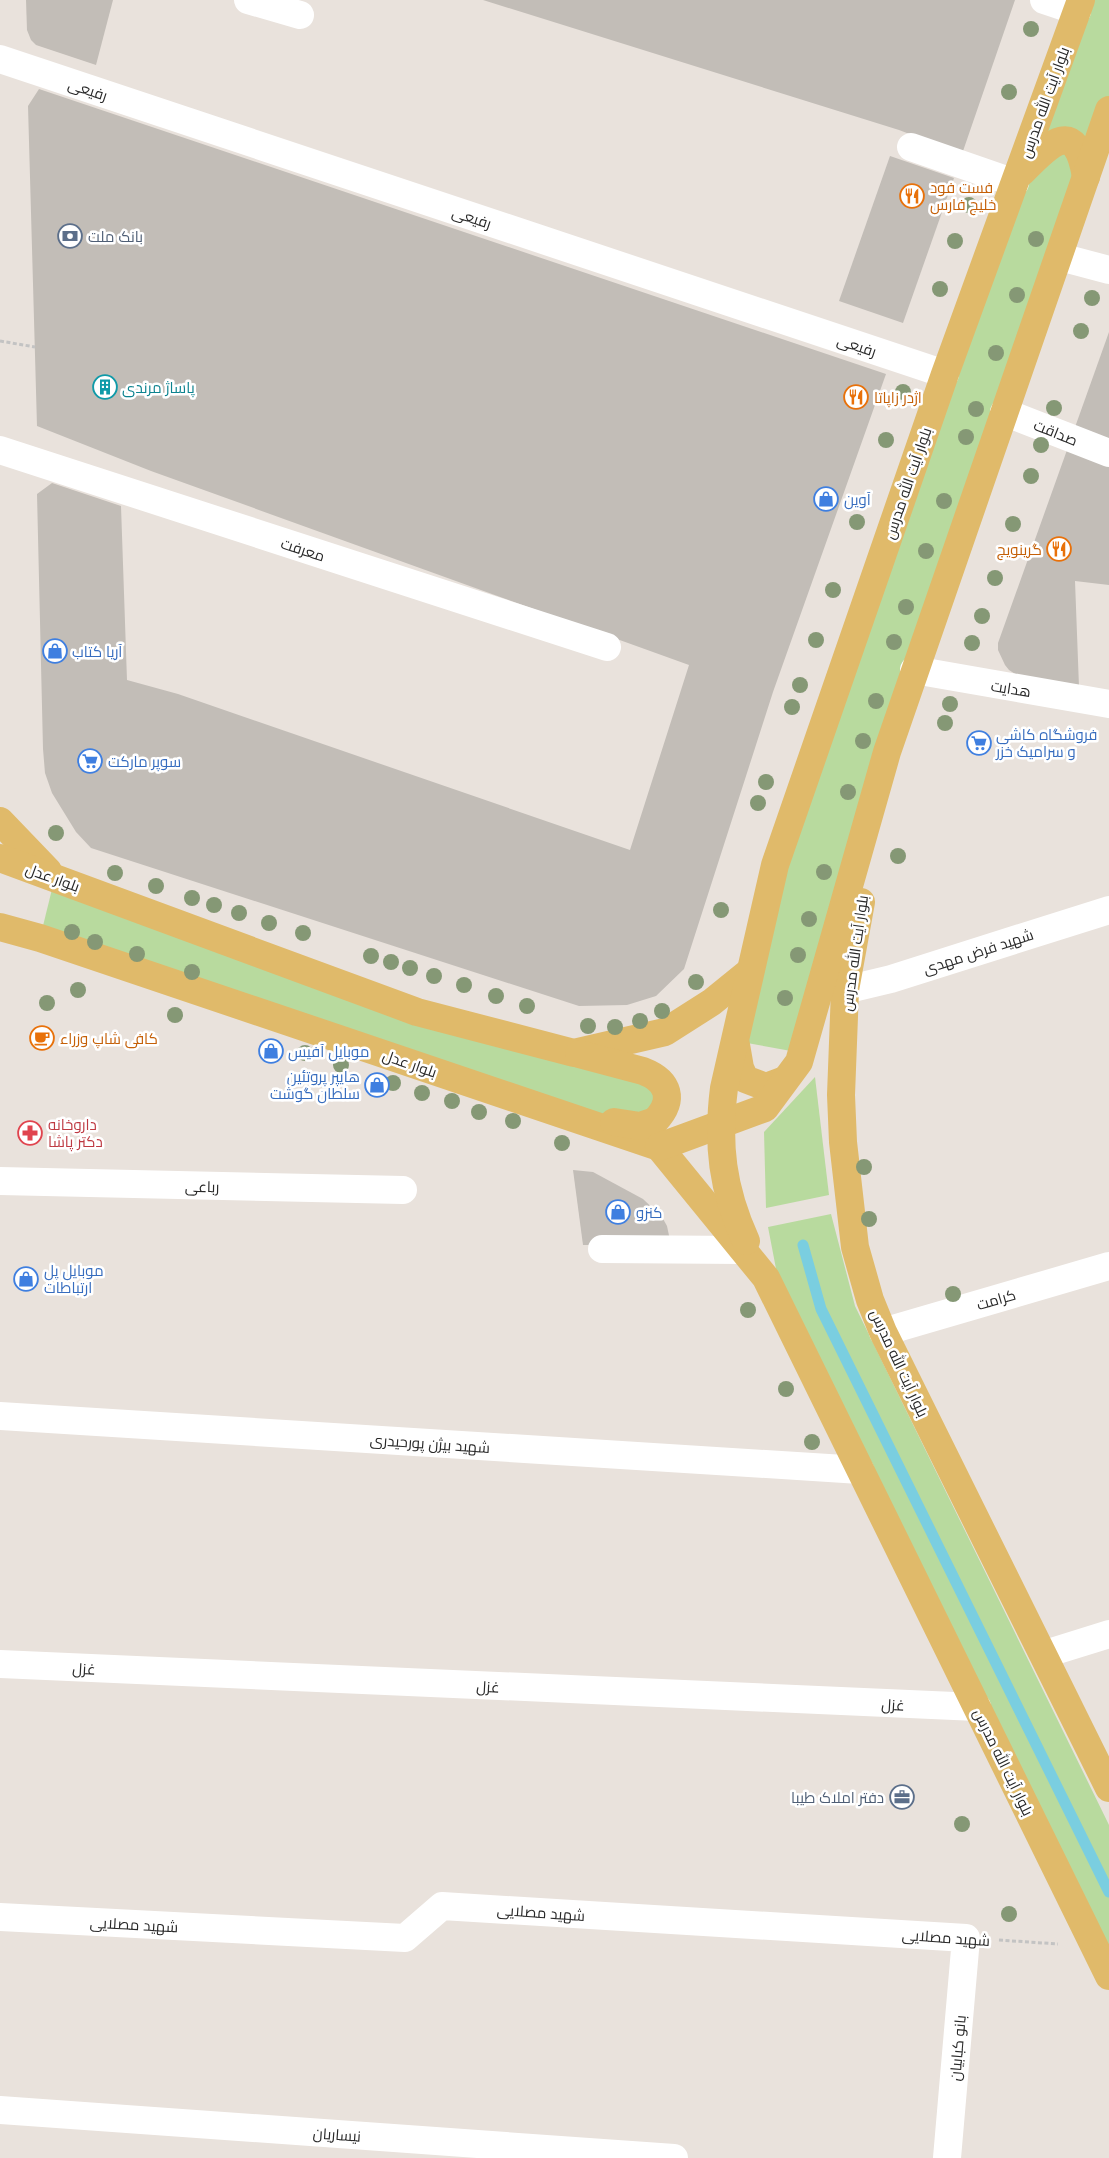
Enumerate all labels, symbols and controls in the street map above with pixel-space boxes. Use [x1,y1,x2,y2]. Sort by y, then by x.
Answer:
street label: بلوار آیت الله مدرس [1015,44,1074,161]
street label: رفیعی [65,73,110,106]
place label: فست فود خلیج فارس [930,177,996,216]
restaurant icon: فست فود خلیج فارس [899,183,925,209]
street label: رفیعی [449,201,494,234]
bank icon: بانک ملت [57,223,83,249]
place label: بانک ملت [88,226,143,246]
street label: رفیعی [834,329,879,362]
building icon: پاساژ مرندی [92,374,118,400]
place label: پاساژ مرندی [122,377,195,398]
restaurant icon: اژدر زاپاتا [843,384,869,410]
place label: اژدر زاپاتا [874,387,922,408]
street label: صداقت [1031,414,1081,450]
street label: بلوار آیت الله مدرس [879,424,936,542]
shop icon: آوین [813,486,839,512]
place label: آوین [844,489,871,510]
street label: معرفت [278,533,328,565]
restaurant icon: گرینویچ [1046,536,1072,562]
place label: گرینویچ [997,539,1042,561]
shop icon: آریا کتاب [42,638,68,664]
place label: آریا کتاب [72,641,122,661]
street label: هدایت [990,675,1032,701]
place label: فروشگاه کاشی و سرامیک خزر [995,724,1097,761]
supermarket icon: فروشگاه کاشی و سرامیک خزر [966,730,992,756]
supermarket icon: سوپر مارکت [77,748,103,774]
place label: سوپر مارکت [108,751,181,772]
street label: بلوار عدل [23,858,83,896]
street label: بلوار آیت الله مدرس [836,894,873,1012]
street label: شهید فرض مهدی [920,924,1036,979]
cafe icon: کافی شاپ وزراء [29,1025,55,1051]
place label: کافی شاپ وزراء [60,1028,158,1049]
shop icon: موبایل آفیس [258,1038,284,1064]
place label: موبایل آفیس [288,1041,369,1062]
street label: بلوار عدل [380,1044,440,1082]
place label: هایپر پروتئین سلطان گوشت [270,1066,360,1104]
shop icon: هایپر پروتئین سلطان گوشت [364,1072,390,1098]
place label: داروخانه دکتر پاشا [48,1114,103,1152]
pharmacy icon: داروخانه دکتر پاشا [17,1120,43,1146]
street label: رباعی [185,1176,219,1197]
shop icon: کنزو [605,1199,631,1225]
place label: کنزو [636,1202,662,1222]
place label: موبایل پل ارتباطات [44,1260,104,1297]
shop icon: موبایل پل ارتباطات [13,1266,39,1292]
street label: کرامت [974,1284,1018,1314]
street label: بلوار آیت الله مدرس [865,1306,934,1421]
street label: شهید بیژن پورحیدری [369,1429,491,1458]
street label: غزل [72,1657,96,1679]
street label: غزل [476,1675,500,1697]
street label: غزل [881,1693,905,1715]
street label: بلوار آیت الله مدرس [968,1705,1039,1819]
office icon: دفتر املاک طیبا [889,1784,915,1810]
place label: دفتر املاک طیبا [791,1787,884,1807]
street label: شهید مصلایی [496,1899,586,1926]
street label: شهید مصلایی [89,1912,179,1937]
street label: شهید مصلایی [901,1924,991,1951]
street label: بانو کبابیان [944,2014,971,2082]
street label: نیساریان [312,2122,362,2147]

